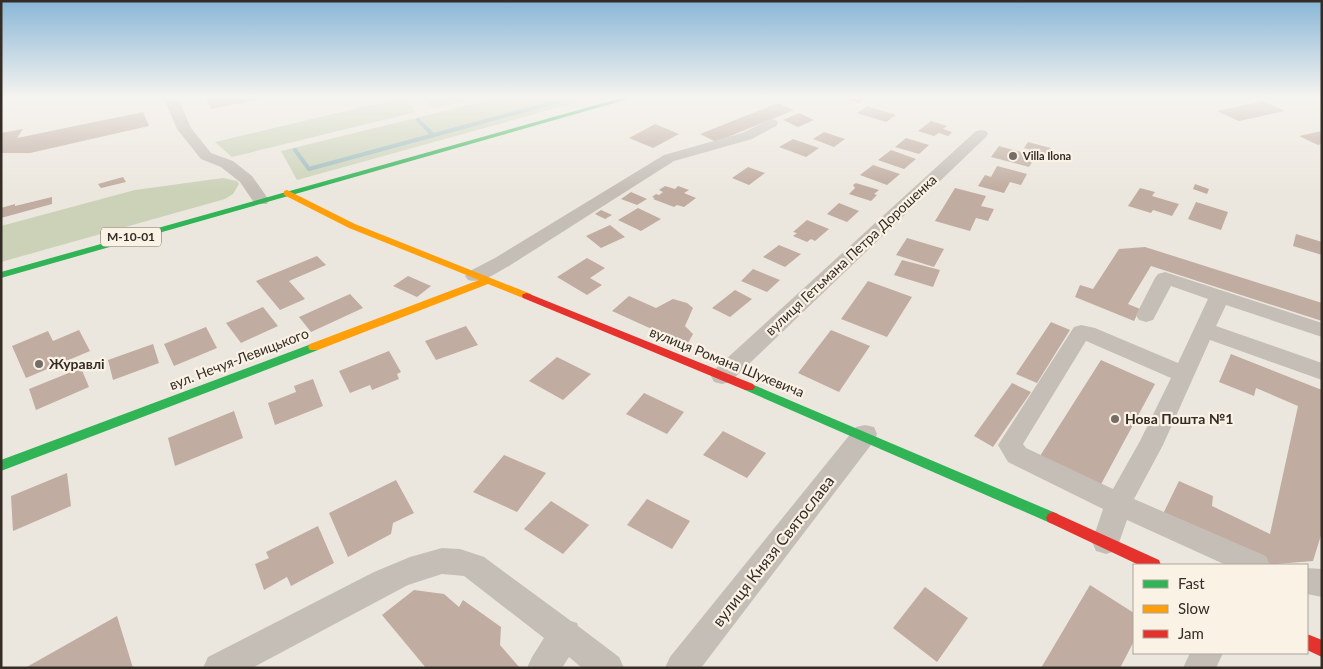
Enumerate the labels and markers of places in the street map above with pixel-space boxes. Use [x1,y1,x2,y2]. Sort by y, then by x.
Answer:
place label: Villa Ilona [1022,149,1071,162]
marker: Villa Ilona [1007,150,1019,162]
place label: Журавлі [49,355,105,372]
marker: Журавлі [33,358,45,370]
place label: Нова Пошта №1 [1125,410,1233,427]
marker: Нова Пошта №1 [1109,413,1121,425]

